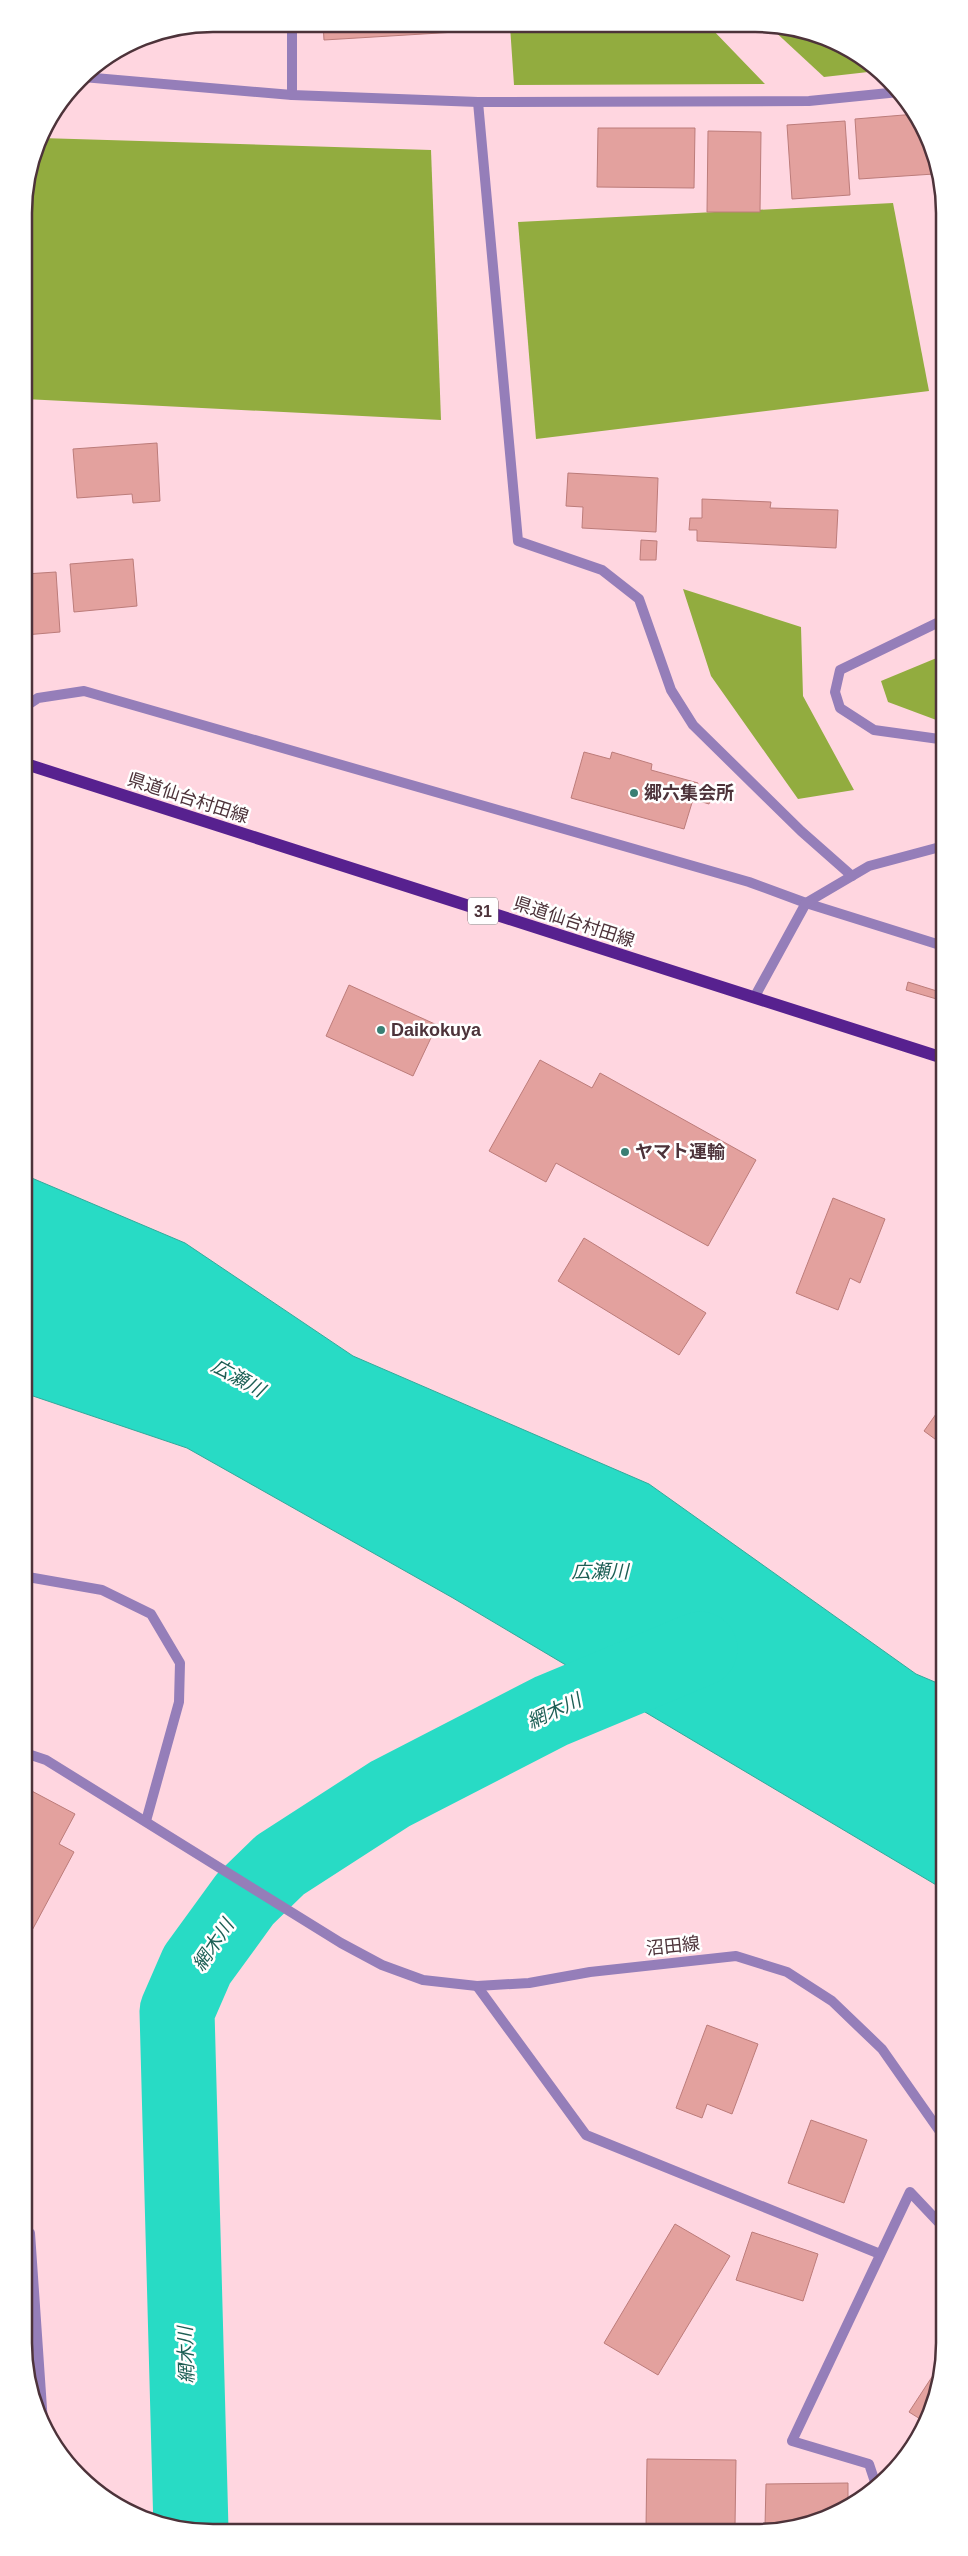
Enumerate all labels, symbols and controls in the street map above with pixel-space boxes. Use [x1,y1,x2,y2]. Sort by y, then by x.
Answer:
street label: 県道仙台村田線 [125,769,251,827]
place label: 郷六集会所 [644,783,734,803]
marker: 郷六集会所 [628,787,640,799]
street label: 県道仙台村田線 [511,893,637,951]
road number: 31 [468,898,498,924]
place label: Daikokuya [391,1020,482,1040]
marker: Daikokuya [375,1024,387,1036]
place label: ヤマト運輸 [635,1142,725,1162]
marker: ヤマト運輸 [619,1146,631,1158]
water label: 広瀬川 [208,1355,270,1402]
water label: 広瀬川 [571,1561,630,1582]
water label: 網木川 [524,1689,586,1733]
water label: 網木川 [188,1914,239,1975]
street label: 沼田線 [645,1933,701,1959]
water label: 網木川 [174,2324,197,2384]

